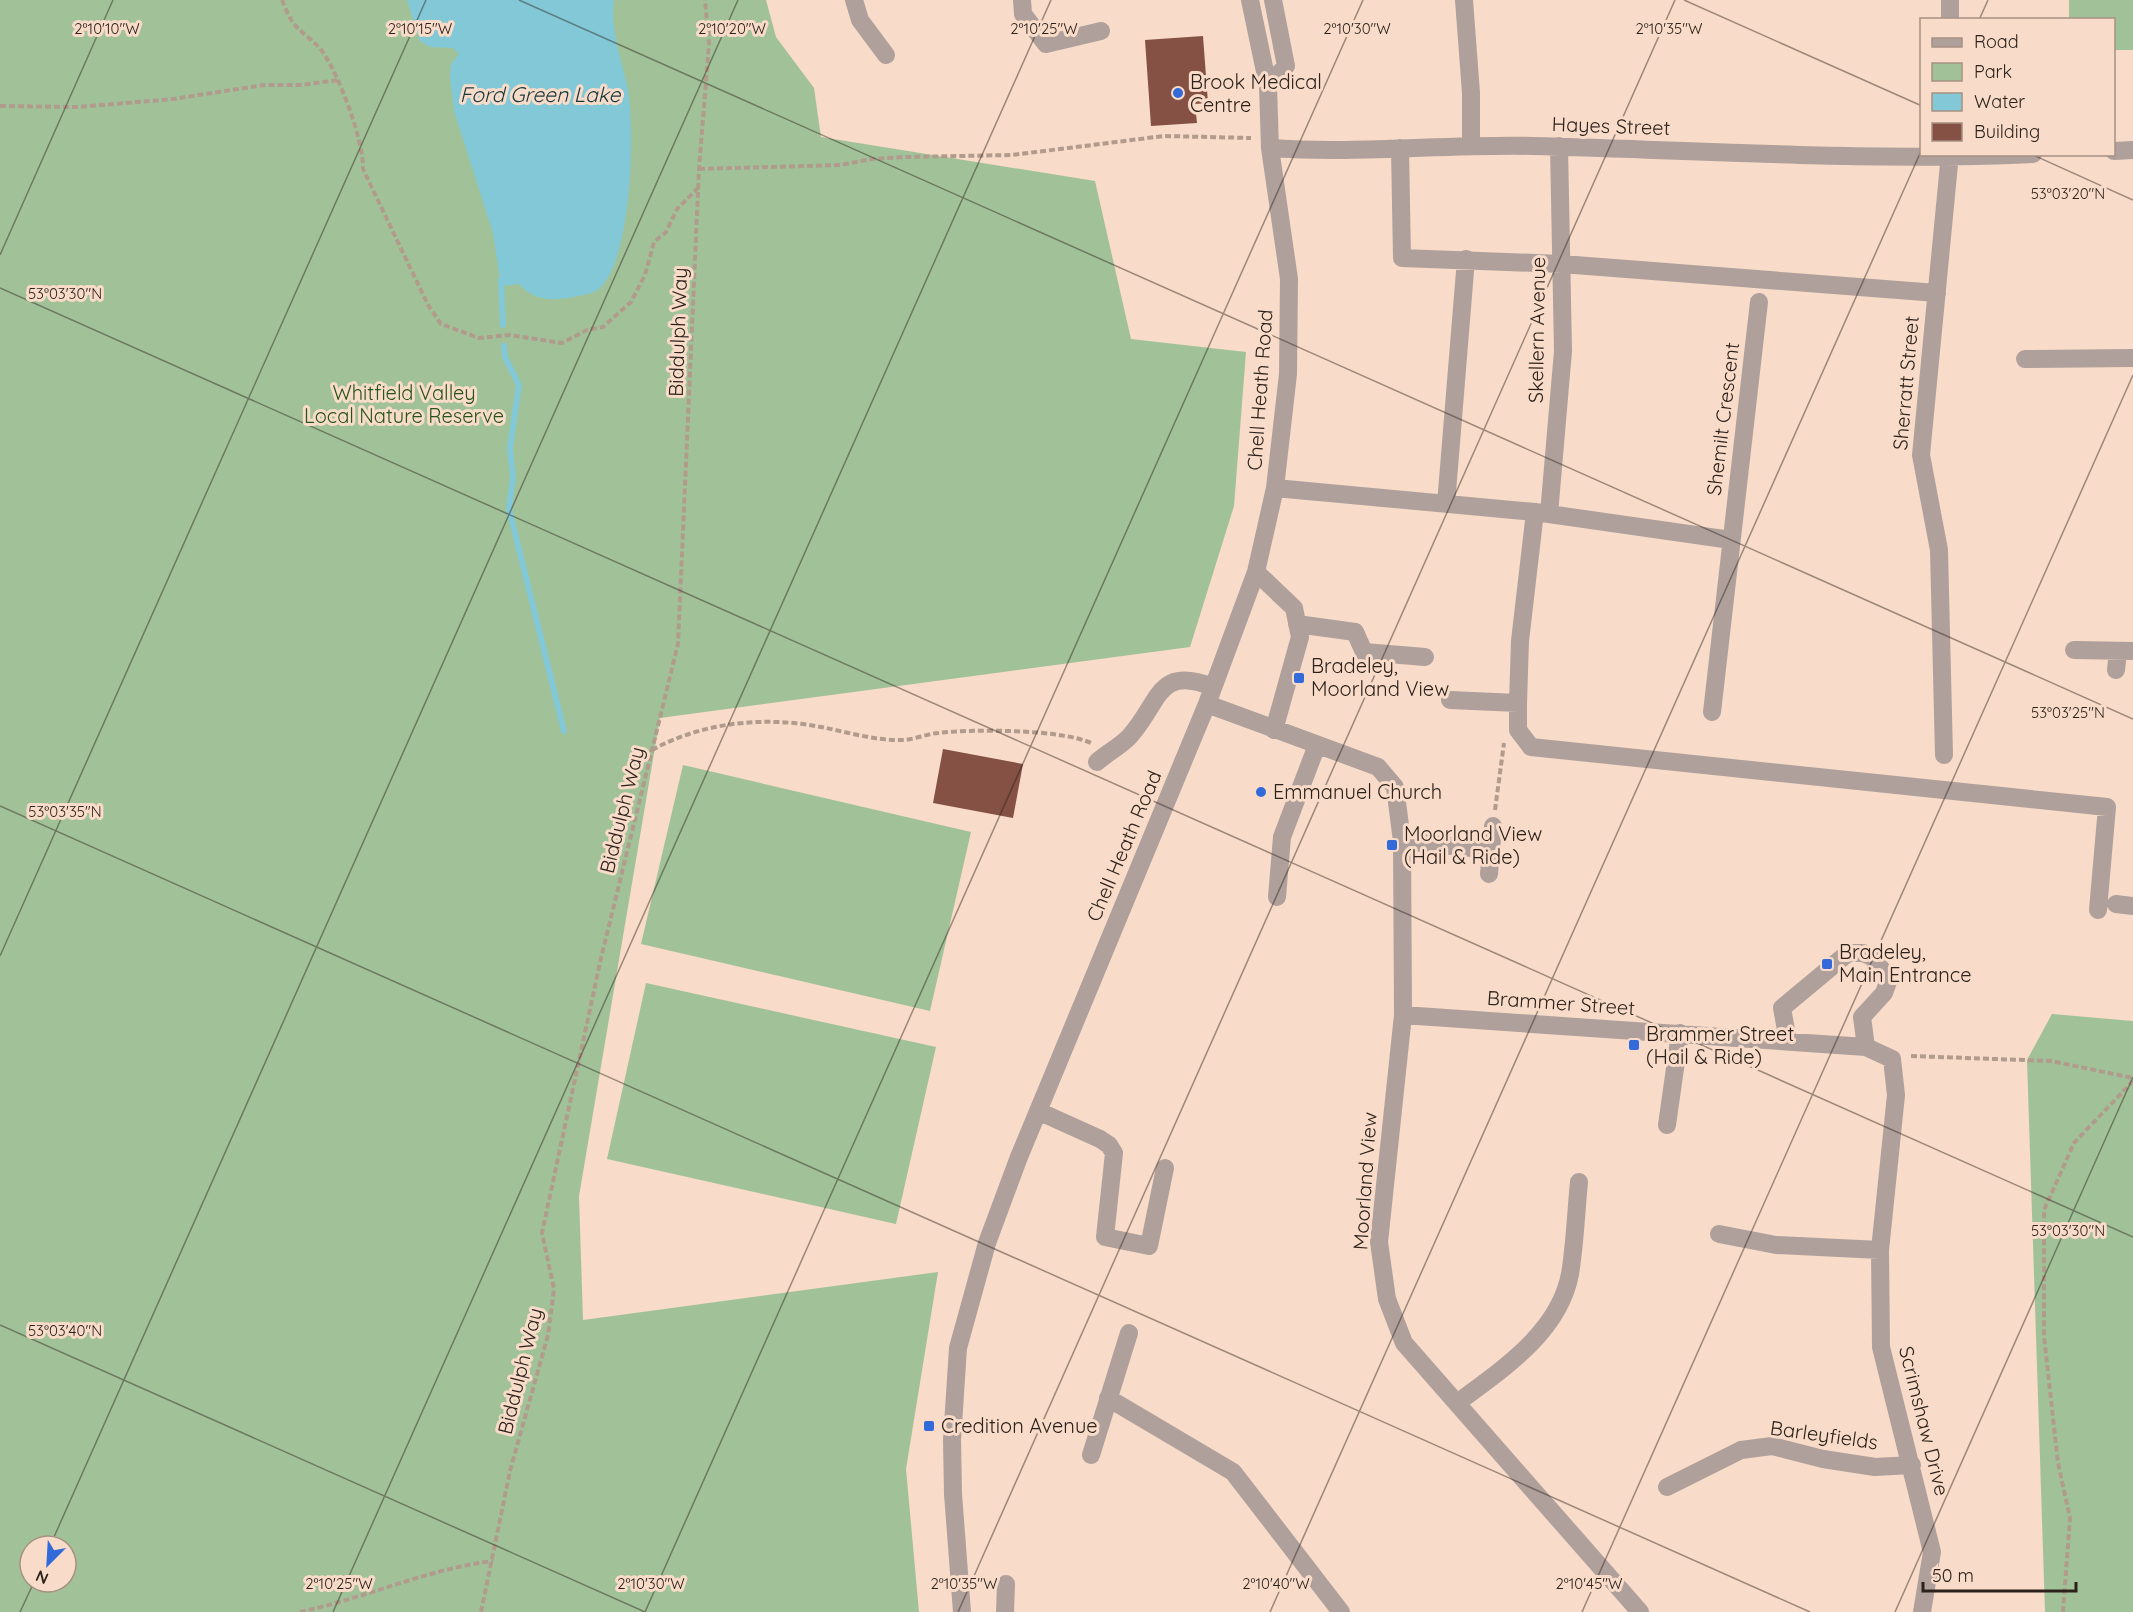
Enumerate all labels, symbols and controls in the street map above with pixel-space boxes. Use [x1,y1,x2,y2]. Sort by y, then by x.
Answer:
legend [1920,18,2115,156]
text: 2°10'10"W [74,19,140,38]
text: 2°10'15"W [388,19,453,38]
text: 2°10'20"W [698,19,767,38]
text: 2°10'25"W [1010,19,1078,38]
text: 2°10'30"W [1323,19,1391,38]
text: 2°10'35"W [1636,19,1703,38]
text: Road [1974,30,2019,53]
text: Park [1974,60,2012,83]
place label: Brook Medical Centre [1190,69,1322,117]
water label: Ford Green Lake [460,81,621,107]
marker: Brook Medical Centre [1171,86,1185,100]
text: Water [1974,90,2025,113]
street label: Hayes Street [1551,111,1671,140]
text: Building [1974,120,2040,143]
text: 53°03'20"N [2031,184,2105,203]
street label: Skellern Avenue [1523,257,1550,403]
street label: Biddulph Way [663,267,692,397]
text: 53°03'30"N [28,284,102,303]
street label: Chell Heath Road [1241,309,1278,471]
street label: Sherratt Street [1887,314,1924,451]
street label: Shemilt Crescent [1701,341,1744,497]
park label: Whitfield Valley Local Nature Reserve [304,380,504,428]
place label: Bradeley, Moorland View [1311,653,1449,701]
marker: Bradeley, Moorland View [1292,671,1306,685]
text: 53°03'25"N [2031,703,2105,722]
street label: Biddulph Way [594,744,649,876]
street label: Chell Heath Road [1080,767,1167,925]
place label: Emmanuel Church [1273,779,1442,804]
marker: Emmanuel Church [1254,785,1268,799]
text: 53°03'35"N [28,802,102,821]
place label: Moorland View (Hail & Ride) [1404,821,1542,869]
marker: Moorland View (Hail & Ride) [1385,838,1399,852]
place label: Bradeley, Main Entrance [1839,939,1971,987]
marker: Bradeley, Main Entrance [1820,957,1834,971]
street label: Brammer Street [1486,985,1636,1020]
place label: Brammer Street (Hail & Ride) [1646,1021,1794,1069]
marker: Brammer Street (Hail & Ride) [1627,1038,1641,1052]
street label: Moorland View [1347,1111,1382,1251]
text: 53°03'30"N [2031,1221,2105,1240]
street label: Biddulph Way [492,1305,547,1437]
text: 53°03'40"N [28,1321,102,1340]
street label: Scrimshaw Drive [1894,1344,1955,1498]
place label: Credition Avenue [941,1413,1098,1438]
street label: Barleyfields [1769,1415,1880,1454]
marker: Credition Avenue [922,1419,936,1433]
north arrow [18,1534,78,1594]
scale bar [1923,1555,2076,1593]
text: 50 m [1932,1564,1974,1587]
text: N [32,1566,51,1589]
text: 2°10'25"W [305,1574,373,1593]
text: 2°10'30"W [617,1574,685,1593]
text: 2°10'35"W [931,1574,998,1593]
text: 2°10'40"W [1242,1574,1310,1593]
text: 2°10'45"W [1555,1574,1623,1593]

